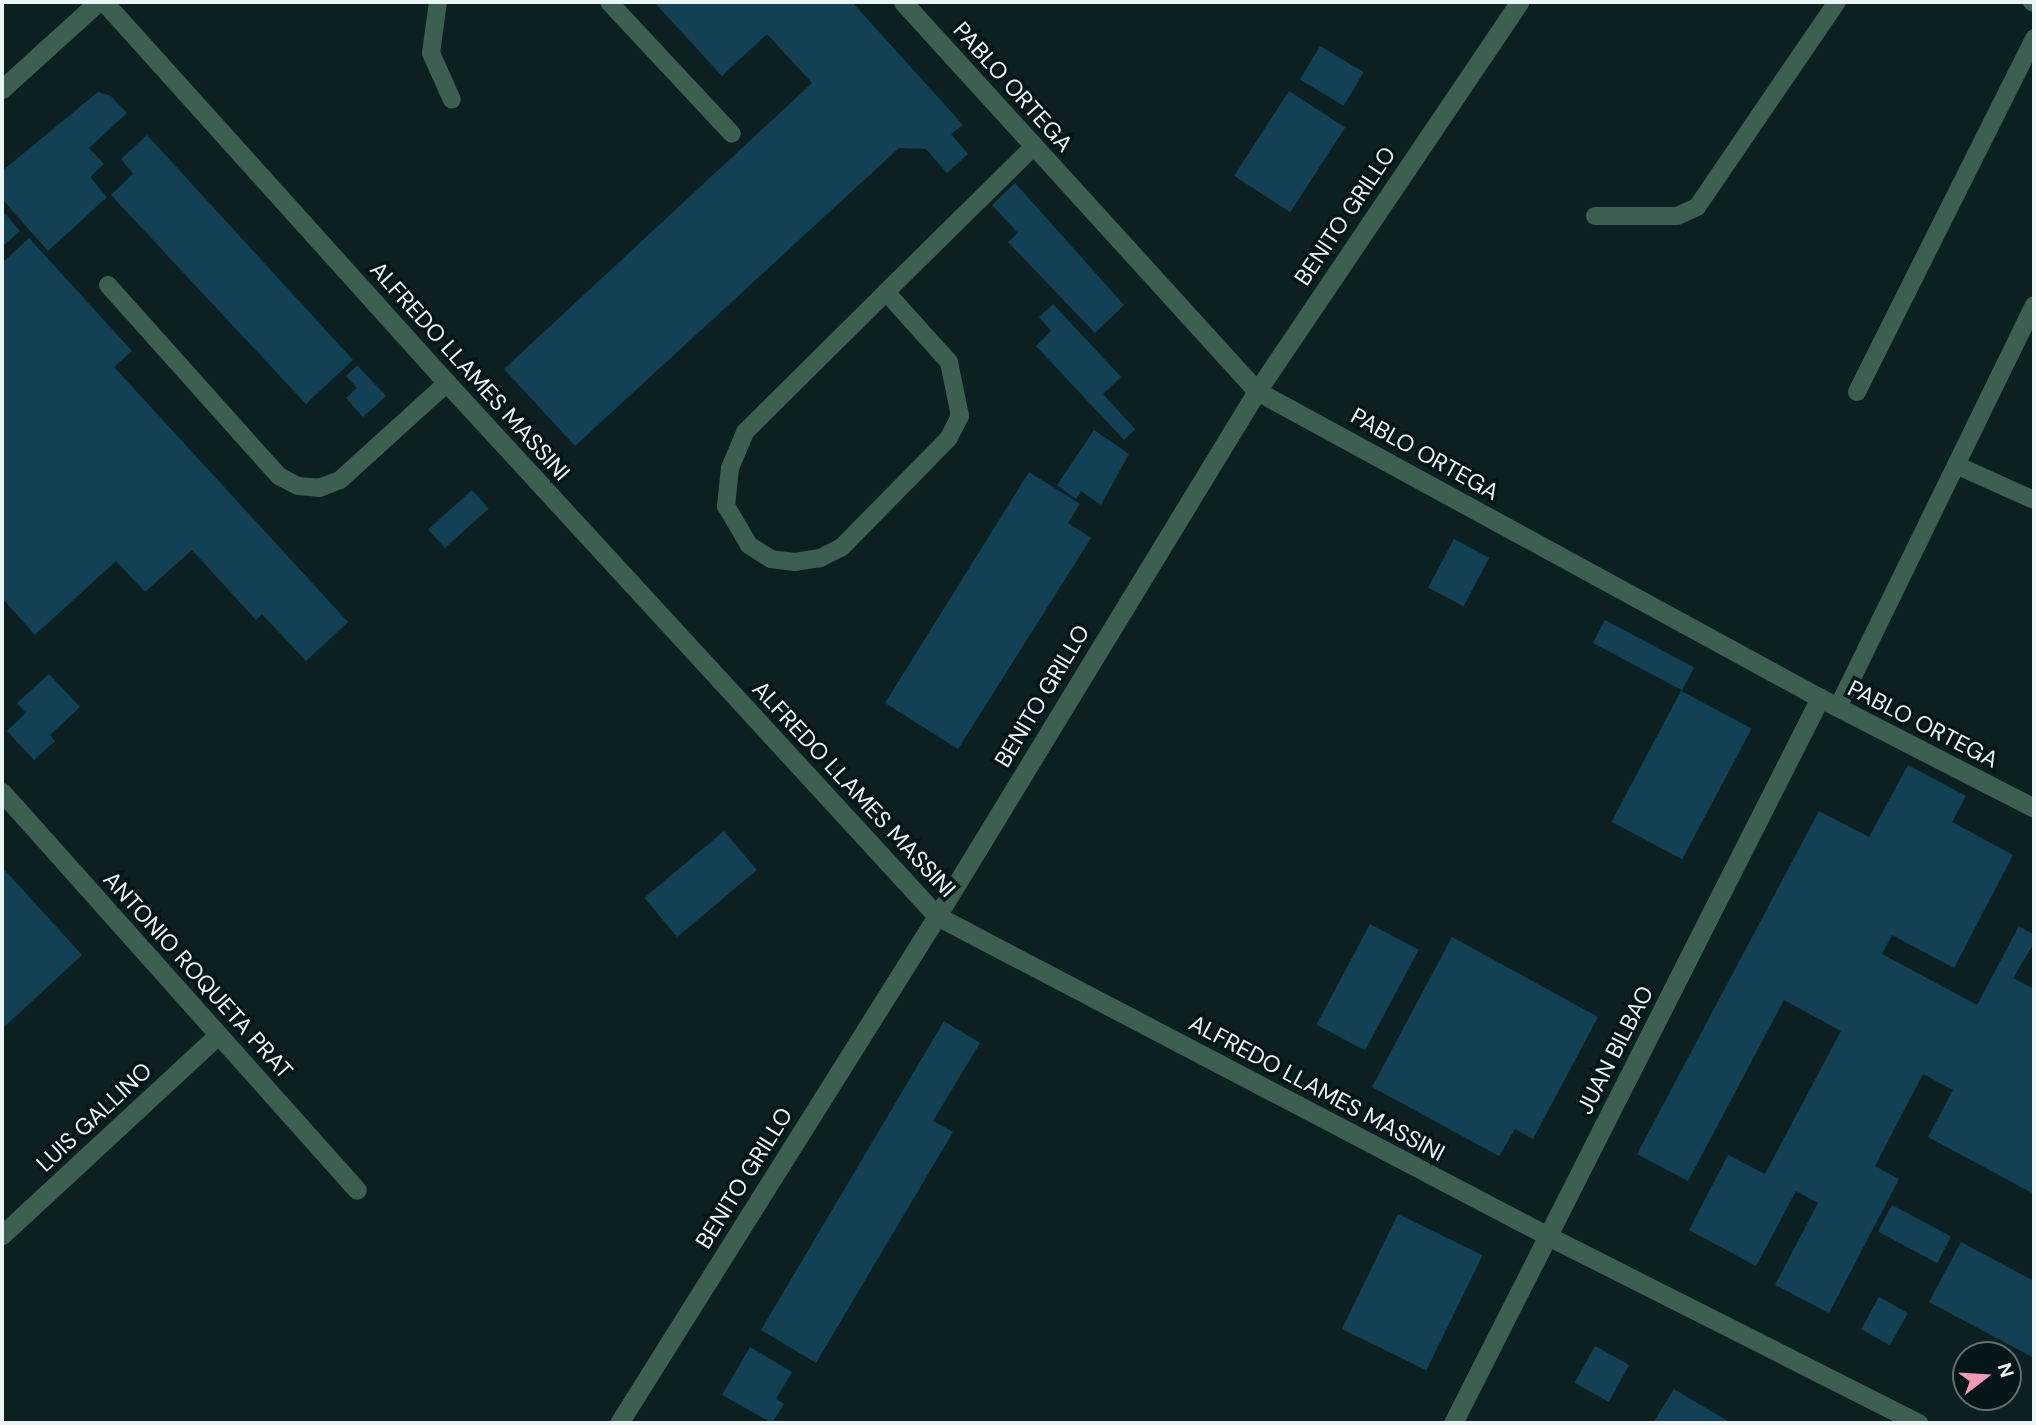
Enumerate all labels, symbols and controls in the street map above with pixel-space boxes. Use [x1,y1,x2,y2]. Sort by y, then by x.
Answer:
street label: PABLO ORTEGA [948,16,1078,158]
street label: BENITO GRILLO [1288,141,1402,291]
street label: ALFREDO LLAMES MASSINI [364,256,576,486]
street label: PABLO ORTEGA [1346,402,1504,506]
street label: BENITO GRILLO [989,620,1095,772]
street label: PABLO ORTEGA [1843,674,2003,774]
street label: ALFREDO LLAMES MASSINI [747,675,961,903]
street label: ANTONIO ROQUETA PRAT [98,866,298,1084]
street label: JUAN BILBAO [1571,981,1659,1119]
street label: ALFREDO LLAMES MASSINI [1185,1009,1449,1167]
street label: LUIS GALLINO [31,1057,157,1177]
street label: BENITO GRILLO [690,1102,798,1254]
north arrow [1952,1341,2022,1411]
text: N [1992,1360,2020,1381]

